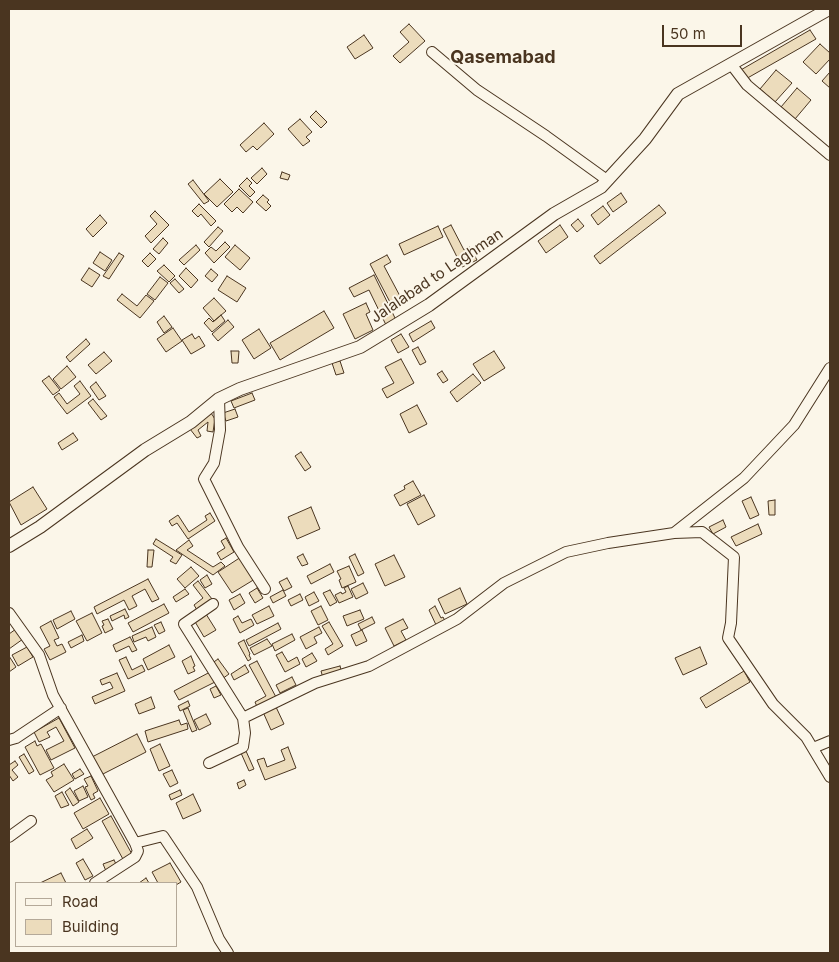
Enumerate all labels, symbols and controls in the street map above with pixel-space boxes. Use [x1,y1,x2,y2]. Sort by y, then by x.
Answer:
scale bar [664,15,744,47]
text: 50 m [670,24,706,43]
district label: Qasemabad [450,47,556,69]
street label: Jalalabad to Laghman [367,225,507,327]
legend [15,882,178,947]
text: Road [62,892,98,911]
text: Building [62,917,119,936]

